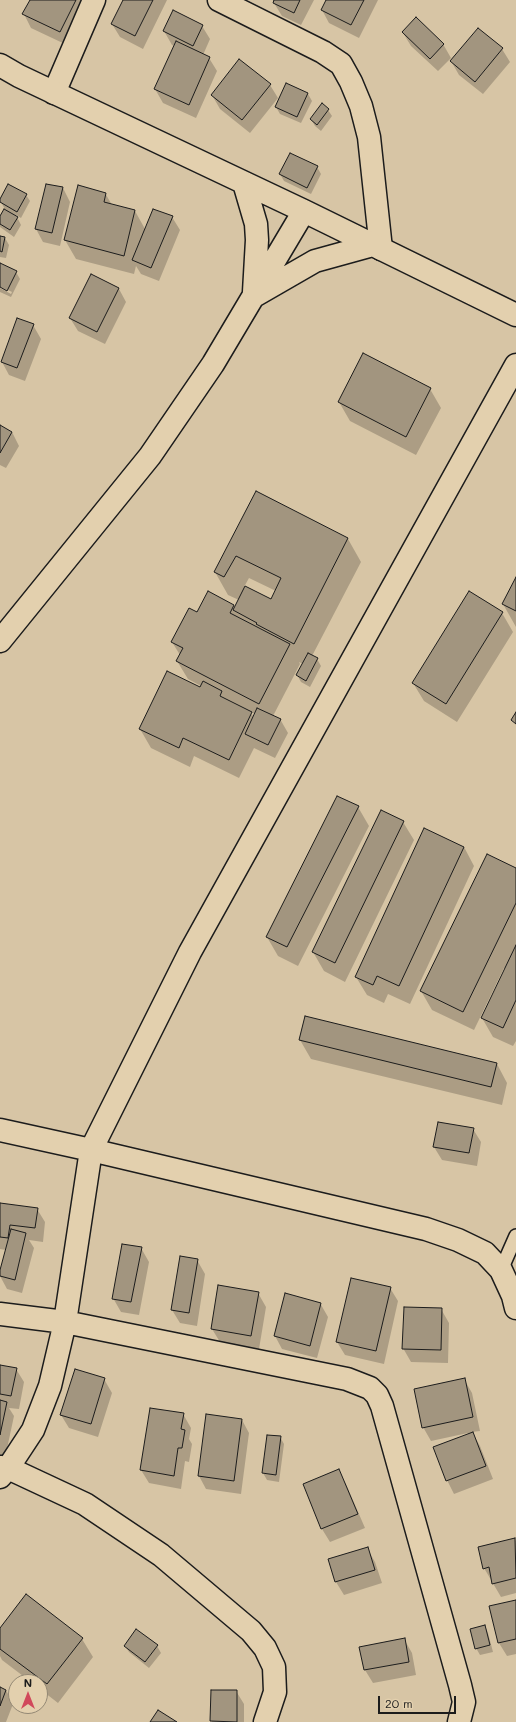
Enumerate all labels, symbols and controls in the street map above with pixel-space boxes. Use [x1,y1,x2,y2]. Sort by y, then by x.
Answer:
north arrow [8,1674,48,1714]
text: N [24,1675,32,1690]
scale bar [380,1688,458,1714]
text: 20 m [385,1695,413,1711]

